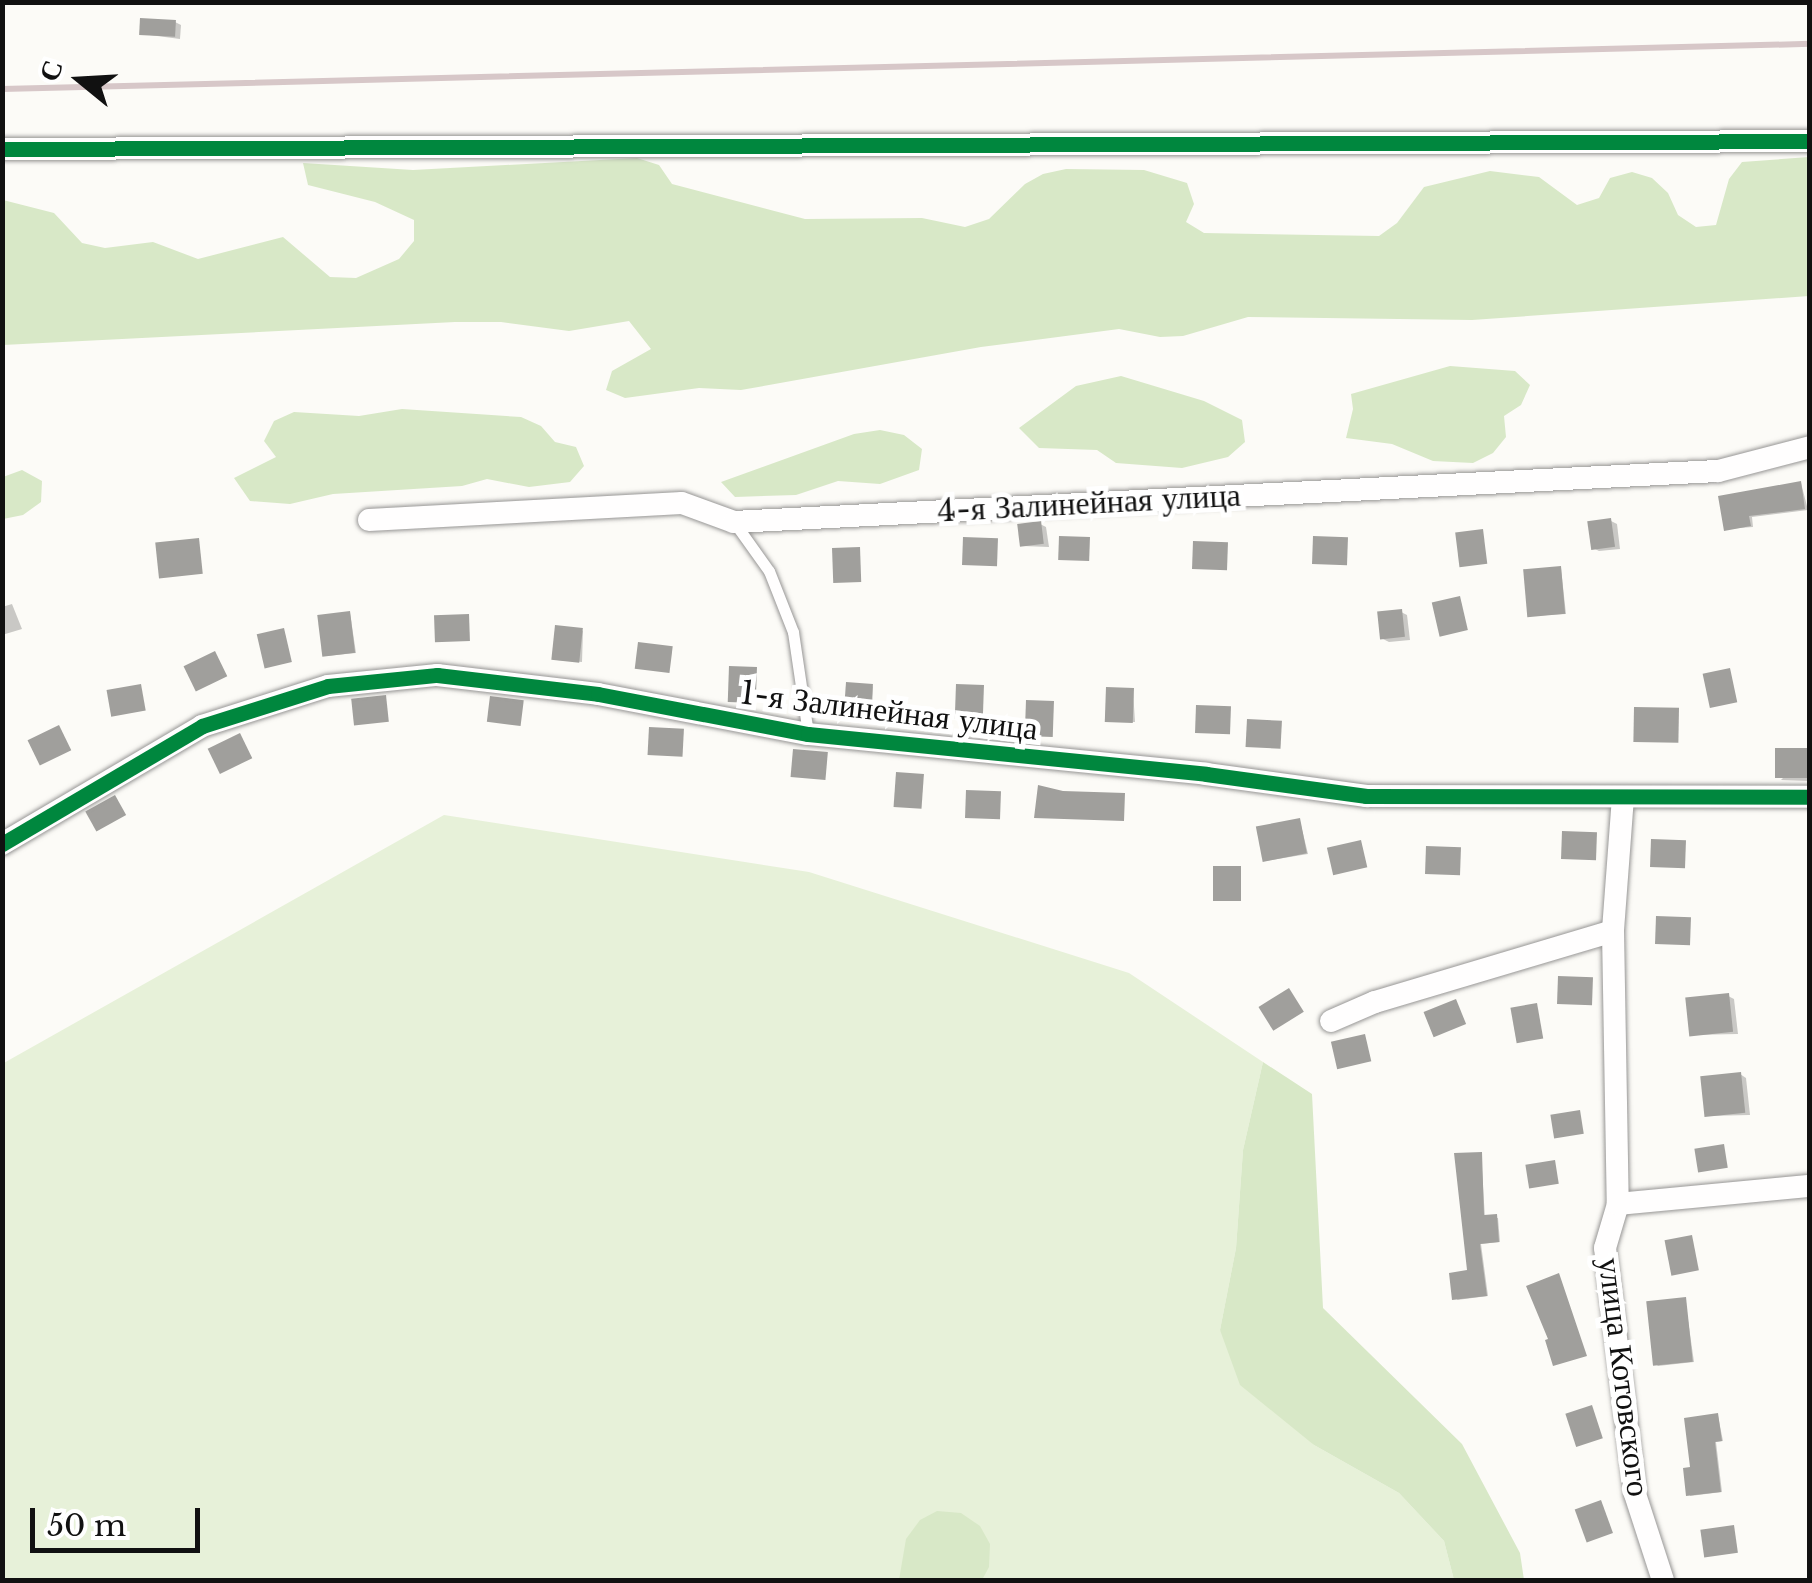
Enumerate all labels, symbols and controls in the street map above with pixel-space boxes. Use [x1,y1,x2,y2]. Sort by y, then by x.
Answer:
north arrow [30,30,130,130]
text: С [31,56,71,86]
street label: 4-я Залинейная улица [936,476,1242,530]
street label: 1-я Залинейная улица [738,674,1040,748]
street label: улица Котовского [1590,1255,1658,1499]
scale bar [35,1488,205,1550]
text: 50 m [47,1507,126,1544]

